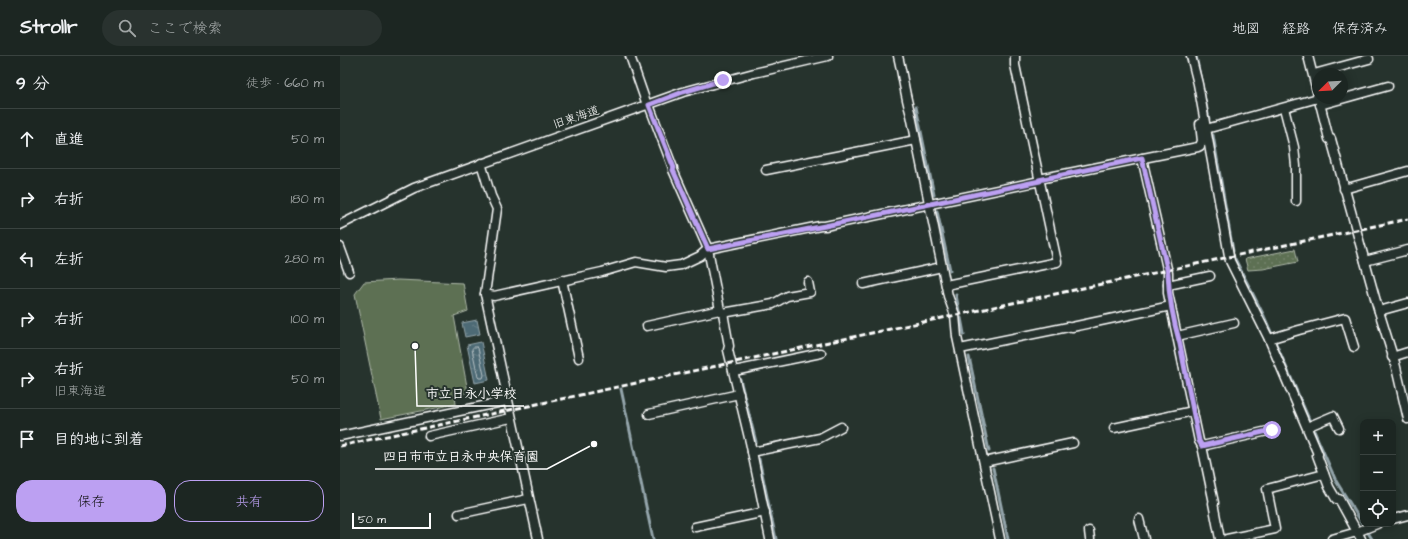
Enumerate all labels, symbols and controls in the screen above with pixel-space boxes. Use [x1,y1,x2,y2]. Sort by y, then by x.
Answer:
search box [102,10,382,46]
text: Strollr [20,14,78,41]
icon: search [116,17,138,39]
text: ここで検索 [148,18,223,39]
text: 地図 [1232,19,1260,39]
text: 経路 [1282,19,1310,39]
text: 保存済み [1332,19,1388,39]
north arrow [1312,68,1348,104]
route end [714,71,732,89]
text: 9 分 [16,72,50,96]
text: 徒歩 · 660 m [246,74,324,92]
street label: 旧東海道 [551,102,602,133]
icon: ahead [16,128,38,150]
text: 直進 [54,129,84,150]
text: 50 m [291,130,324,148]
icon: right [16,188,38,210]
text: 右折 [54,189,84,210]
text: 180 m [290,190,324,208]
icon: left [16,248,38,270]
text: 左折 [54,249,84,270]
text: 280 m [285,250,324,268]
icon: right [16,308,38,330]
text: 右折 [54,309,84,330]
text: 100 m [291,310,324,328]
text: 右折 [54,359,84,380]
icon: right [16,368,38,390]
text: 50 m [291,370,324,388]
callout: 市立日永小学校 [417,381,524,406]
text: 旧東海道 [54,382,106,400]
text: 市立日永小学校 [425,385,517,403]
map controls [1360,419,1396,527]
button: + [1360,419,1396,455]
route start [1263,421,1281,439]
icon: arrive [16,428,38,450]
text: 目的地に到着 [54,429,144,450]
callout: 四日市市立日永中央保育園 [375,444,547,469]
text: 四日市市立日永中央保育園 [383,448,539,466]
button: − [1360,455,1396,491]
button: 保存 [16,480,166,522]
button: 共有 [174,480,324,522]
button: locate [1360,491,1396,527]
scale bar [352,511,431,530]
text: 50 m [358,512,386,527]

